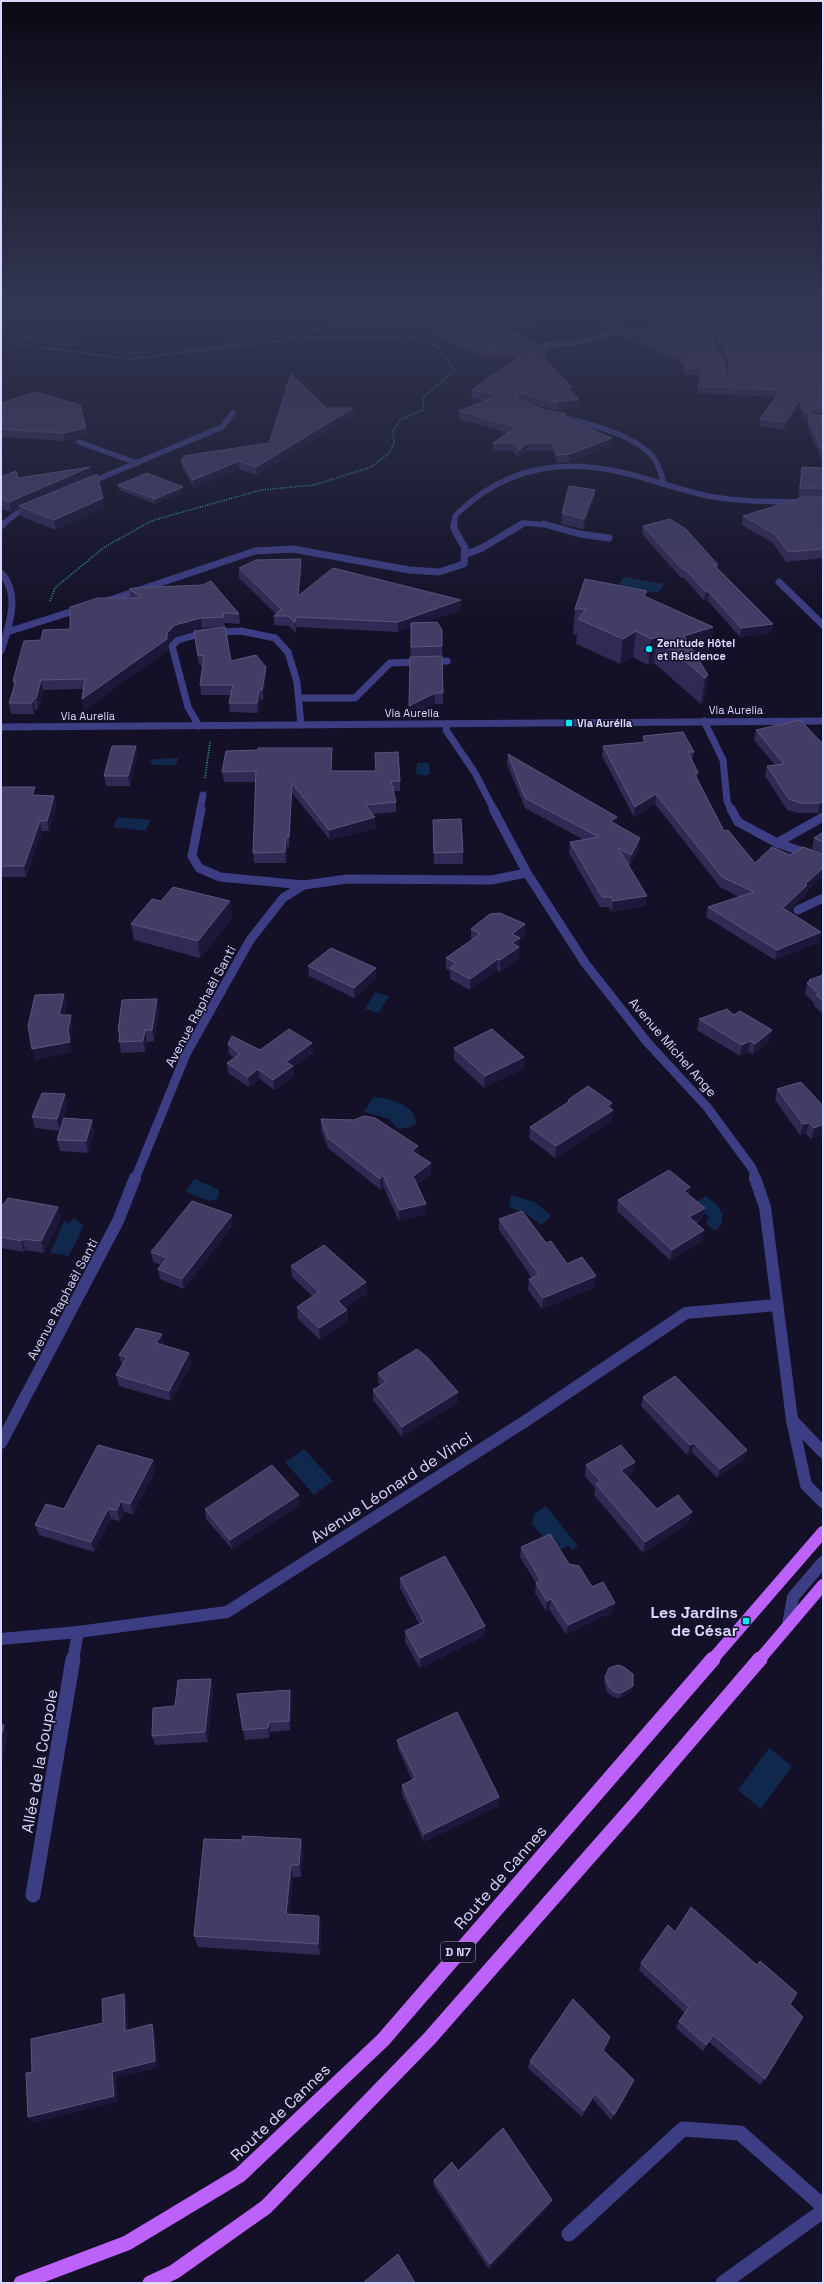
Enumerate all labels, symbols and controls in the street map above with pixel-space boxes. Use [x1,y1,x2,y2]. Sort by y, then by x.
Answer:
place label: Zenitude Hôtel et Résidence [657,636,735,663]
marker: Zenitude Hôtel et Résidence [644,644,654,654]
street label: Via Aurelia [709,703,764,717]
street label: Via Aurelia [385,706,440,720]
street label: Via Aurelia [61,709,116,723]
place label: Via Aurélia [577,716,633,730]
marker: Via Aurélia [564,718,574,728]
street label: Avenue Raphaël Santi [161,943,240,1070]
street label: Avenue Michel Ange [625,994,720,1100]
street label: Avenue Raphaël Santi [23,1236,102,1363]
street label: Avenue Léonard de Vinci [306,1427,476,1548]
place label: Les Jardins de César [650,1602,738,1641]
marker: Les Jardins de César [741,1616,751,1626]
street label: Allée de la Coupole [17,1688,62,1835]
street label: Route de Cannes [449,1821,551,1934]
road number: D N7 [441,1942,475,1962]
street label: Route de Cannes [226,2059,335,2166]

